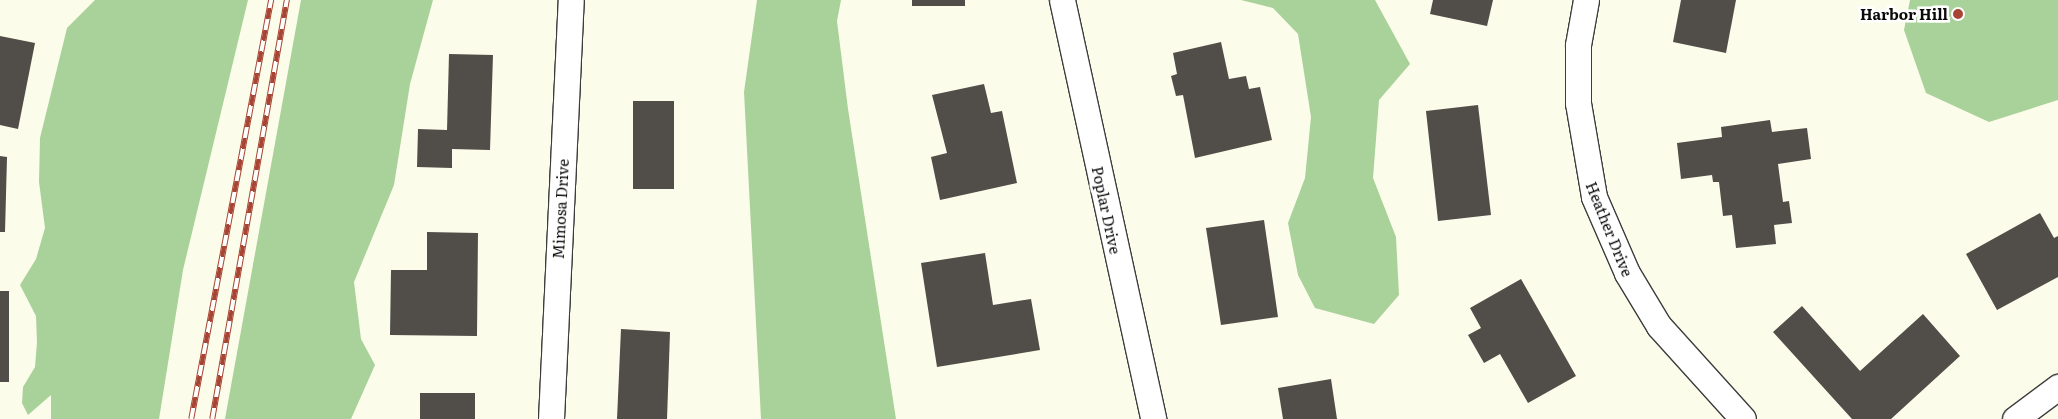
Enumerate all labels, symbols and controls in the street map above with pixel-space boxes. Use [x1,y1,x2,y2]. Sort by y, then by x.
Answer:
place label: Harbor Hill [1860,5,1948,23]
marker: Harbor Hill [1952,8,1964,20]
street label: Mimosa Drive [548,159,572,259]
street label: Poplar Drive [1089,165,1125,255]
street label: Heather Drive [1583,179,1637,279]

